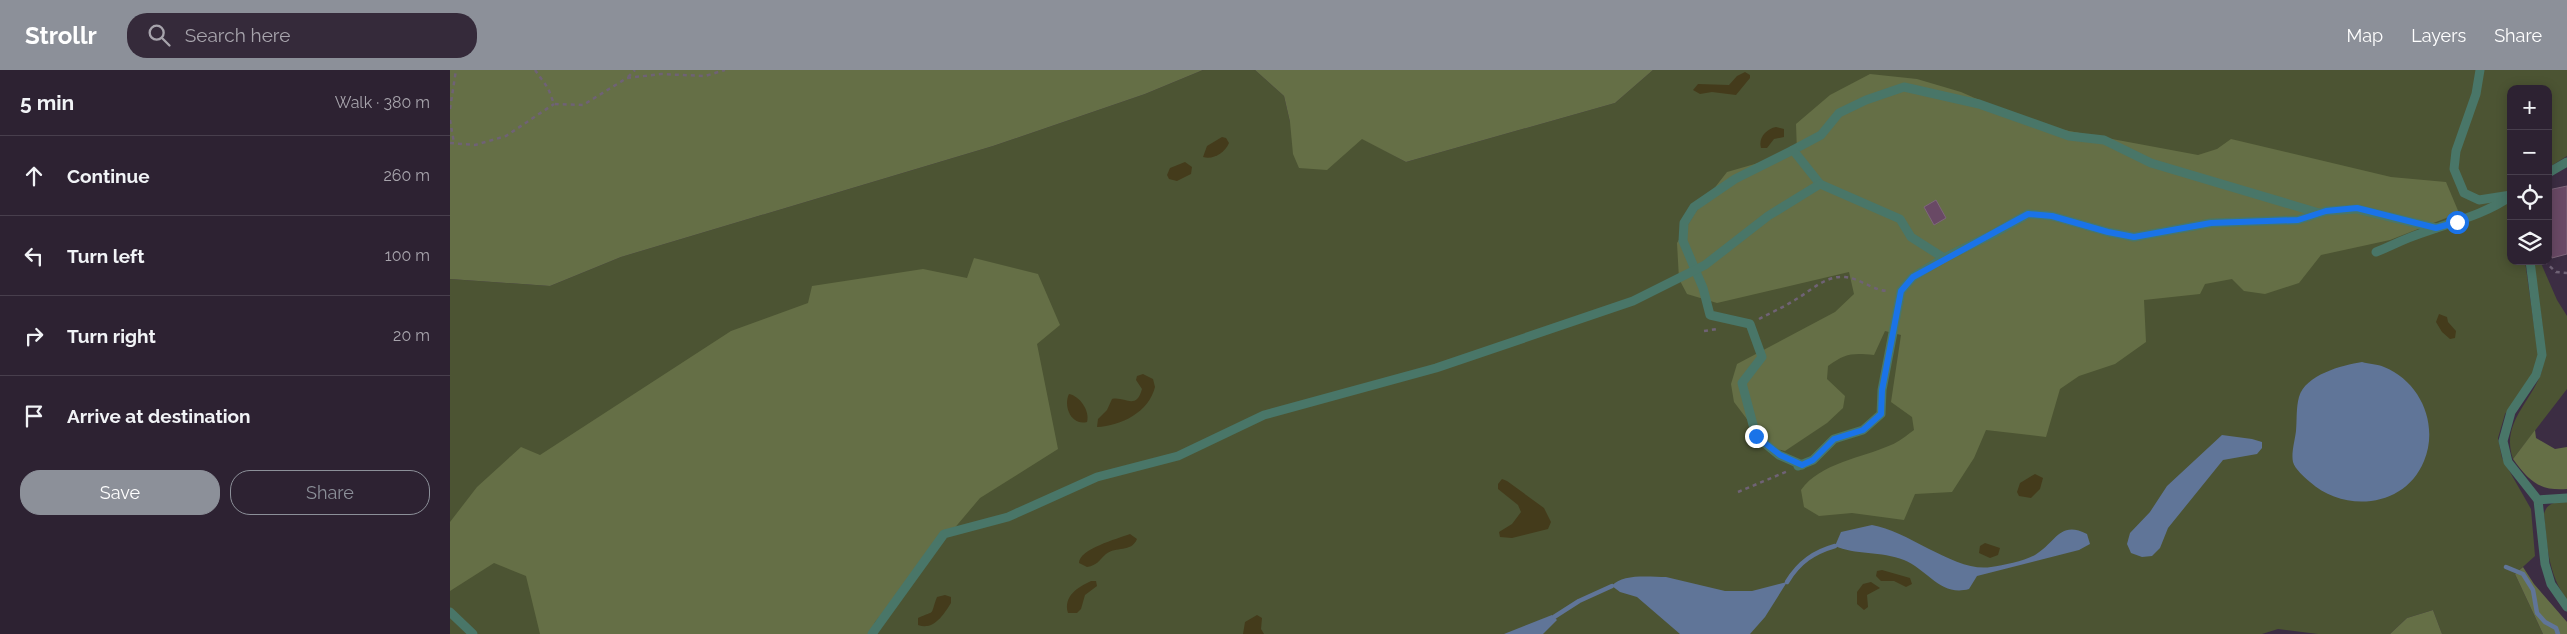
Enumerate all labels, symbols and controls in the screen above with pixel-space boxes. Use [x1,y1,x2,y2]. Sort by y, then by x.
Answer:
search box [127,13,477,58]
text: Strollr [25,21,97,50]
icon: search [145,21,173,49]
text: Search here [185,24,290,46]
text: Map [2347,25,2383,46]
text: Layers [2411,25,2466,46]
text: Share [2494,25,2542,46]
map controls [2507,85,2552,265]
button: + [2507,85,2552,130]
text: 5 min [20,90,74,115]
text: Walk · 380 m [335,93,430,112]
button: − [2507,130,2552,175]
icon: ahead [20,162,48,190]
text: Continue [67,165,150,187]
text: 260 m [383,166,430,185]
button: locate [2507,175,2552,220]
route start [2446,211,2469,234]
button: layers [2507,220,2552,265]
icon: left [20,242,48,270]
text: Turn left [67,245,144,267]
text: 100 m [385,246,430,265]
icon: right [20,322,48,350]
text: Turn right [67,325,156,347]
text: 20 m [393,326,430,345]
icon: arrive [20,402,48,430]
text: Arrive at destination [67,405,251,427]
route end [1745,425,1768,448]
button: Save [20,470,220,515]
button: Share [230,470,430,515]

